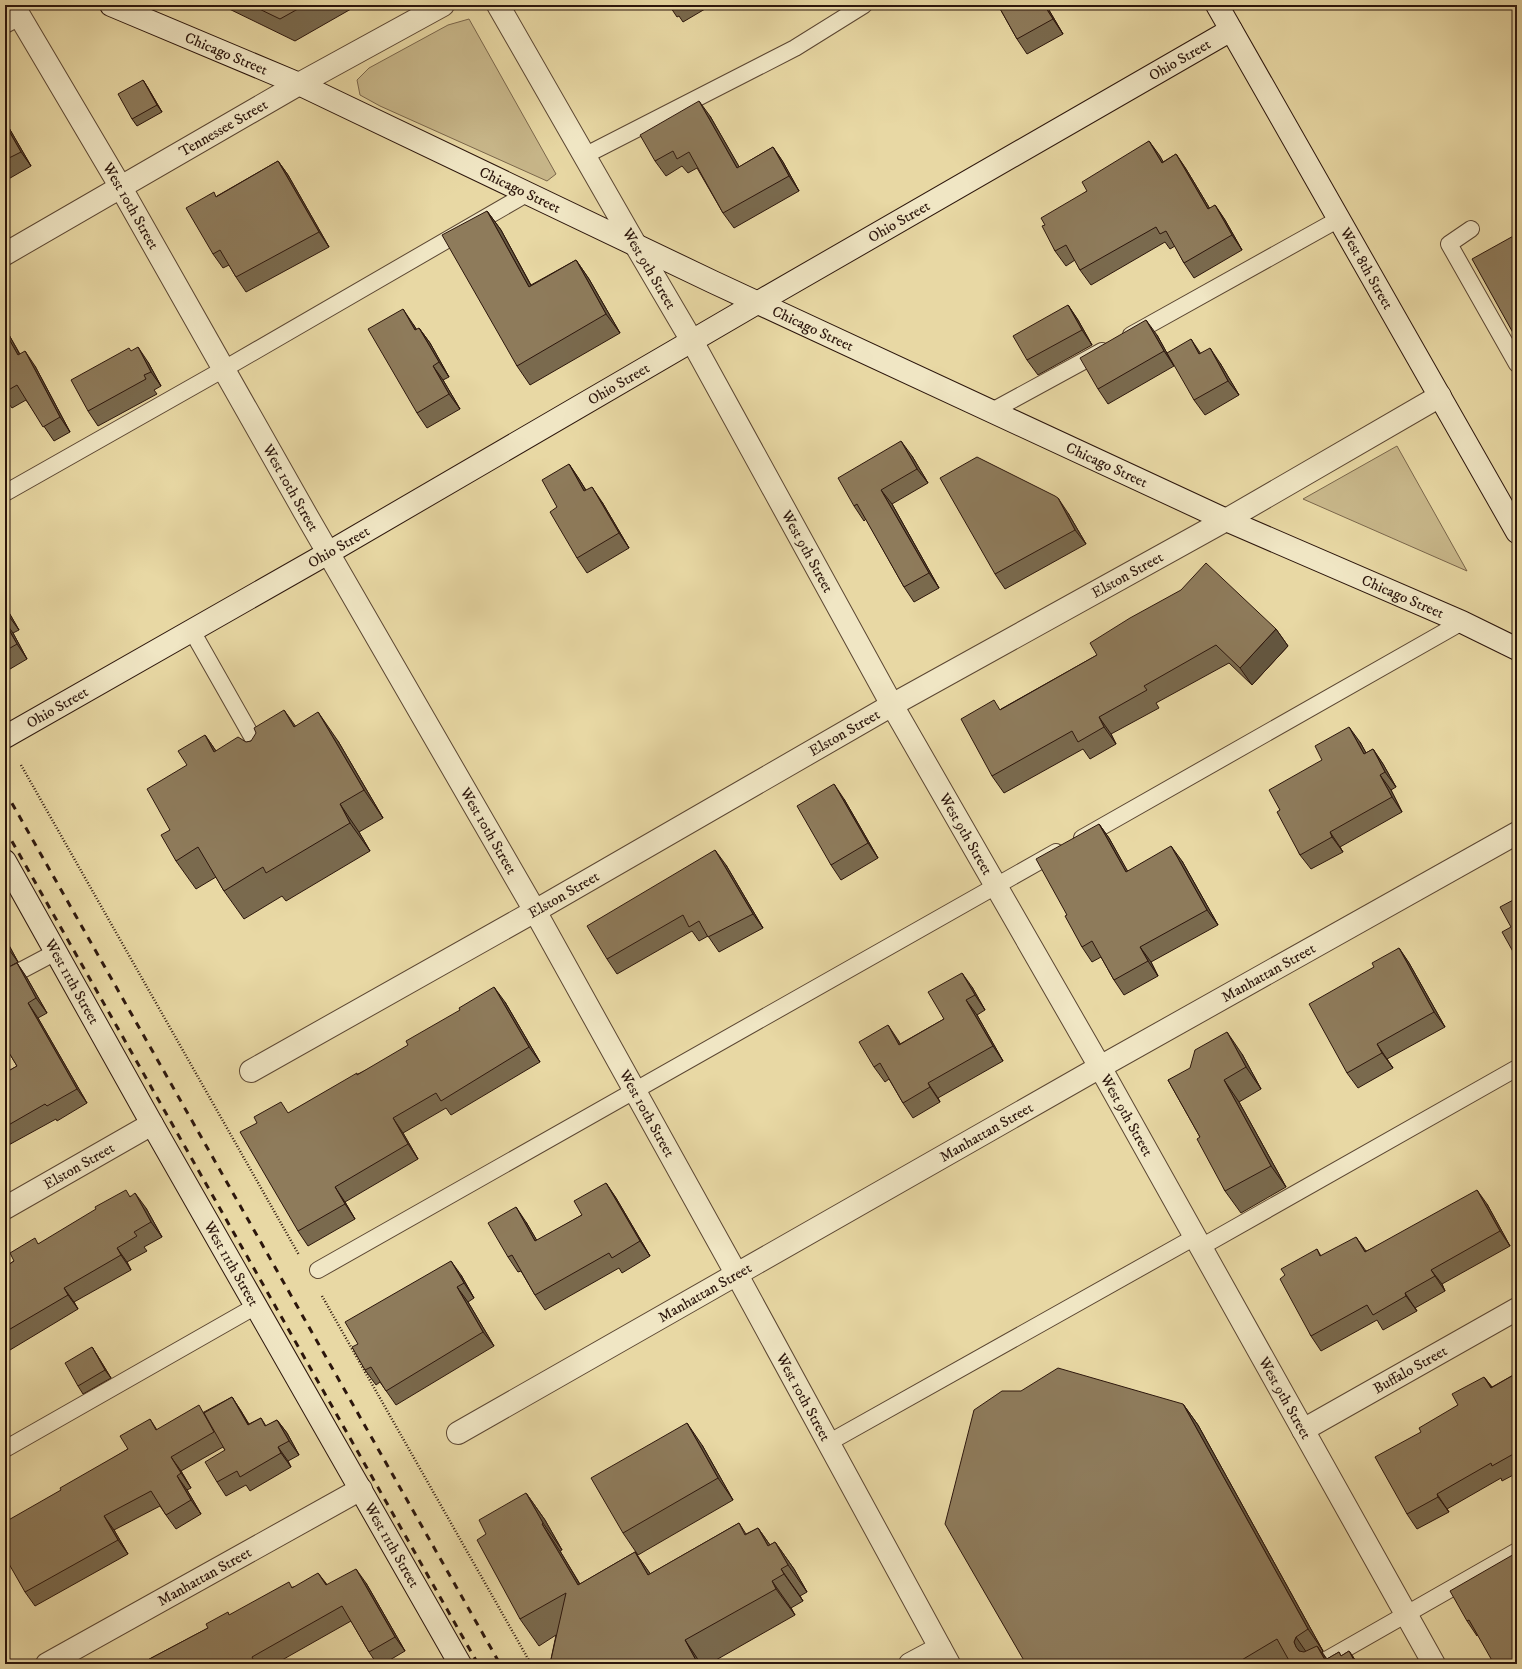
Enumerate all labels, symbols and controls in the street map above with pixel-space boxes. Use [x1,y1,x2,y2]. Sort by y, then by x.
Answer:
street label: Chicago Street [182,28,270,80]
street label: Ohio Street [1146,35,1214,85]
street label: Tennessee Street [176,95,271,161]
street label: West 10th Street [98,158,163,253]
street label: Chicago Street [476,163,564,218]
street label: Ohio Street [865,196,934,247]
street label: West 8th Street [1335,223,1397,313]
street label: West 9th Street [617,224,680,313]
street label: Chicago Street [769,302,857,356]
street label: Ohio Street [584,359,653,410]
street label: Chicago Street [1063,438,1151,492]
street label: West 10th Street [258,440,323,535]
street label: West 9th Street [776,506,838,596]
street label: Ohio Street [305,522,373,573]
street label: Elston Street [1088,548,1167,603]
street label: Chicago Street [1359,571,1447,623]
street label: Ohio Street [23,682,92,733]
street label: Elston Street [806,705,884,761]
street label: West 10th Street [455,783,521,878]
street label: West 9th Street [934,789,997,879]
street label: Elston Street [525,867,603,923]
street label: West 11th Street [40,935,103,1028]
street label: Manhattan Street [1218,939,1319,1007]
street label: West 10th Street [614,1066,679,1161]
street label: West 9th Street [1095,1070,1157,1160]
street label: Manhattan Street [936,1098,1037,1167]
street label: Elston Street [40,1138,118,1194]
street label: West 11th Street [199,1217,263,1310]
street label: Manhattan Street [655,1258,755,1327]
street label: Buffalo Street [1370,1341,1451,1398]
street label: West 10th Street [771,1349,835,1445]
street label: West 9th Street [1254,1353,1315,1443]
street label: West 11th Street [359,1499,424,1591]
street label: Manhattan Street [154,1543,255,1611]

